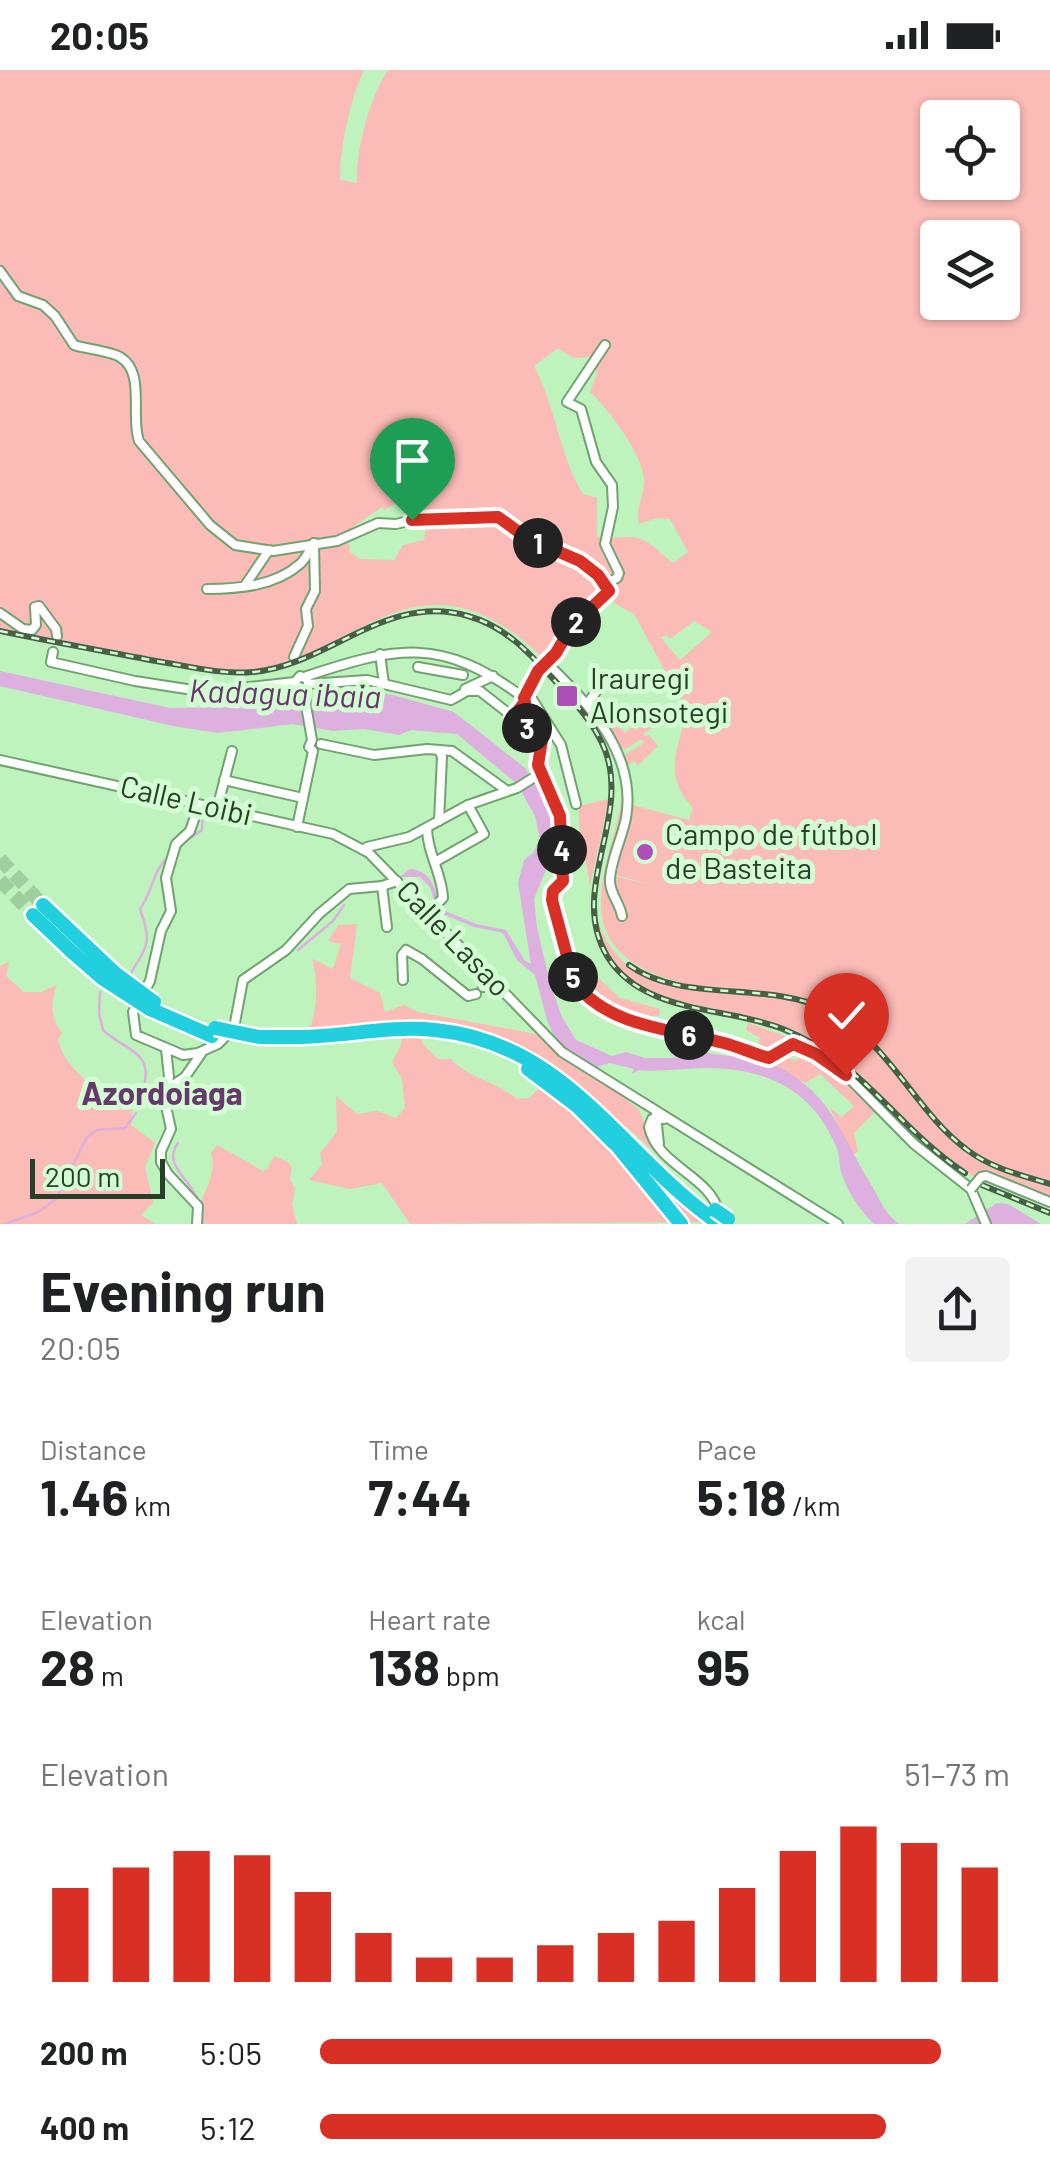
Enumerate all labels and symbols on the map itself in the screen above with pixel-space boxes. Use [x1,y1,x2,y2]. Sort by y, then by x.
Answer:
pin [370,418,455,521]
pin: 1 [513,518,563,568]
pin: 2 [551,597,601,647]
place label: Irauregi Alonsotegi [590,659,728,729]
water label: Kadagua ibaia [188,670,382,714]
marker: Irauregi Alonsotegi [554,683,580,709]
pin: 3 [502,703,552,753]
street label: Calle Loibi [117,766,256,832]
place label: Campo de fútbol de Basteita [665,815,877,885]
pin: 4 [537,825,587,875]
marker: Campo de fútbol de Basteita [634,841,656,863]
street label: Calle Lasao [390,872,519,1003]
pin: 5 [548,952,598,1002]
pin [804,973,889,1076]
pin: 6 [664,1010,714,1060]
district label: Azordoiaga [81,1073,243,1111]
scale bar [30,1154,165,1198]

